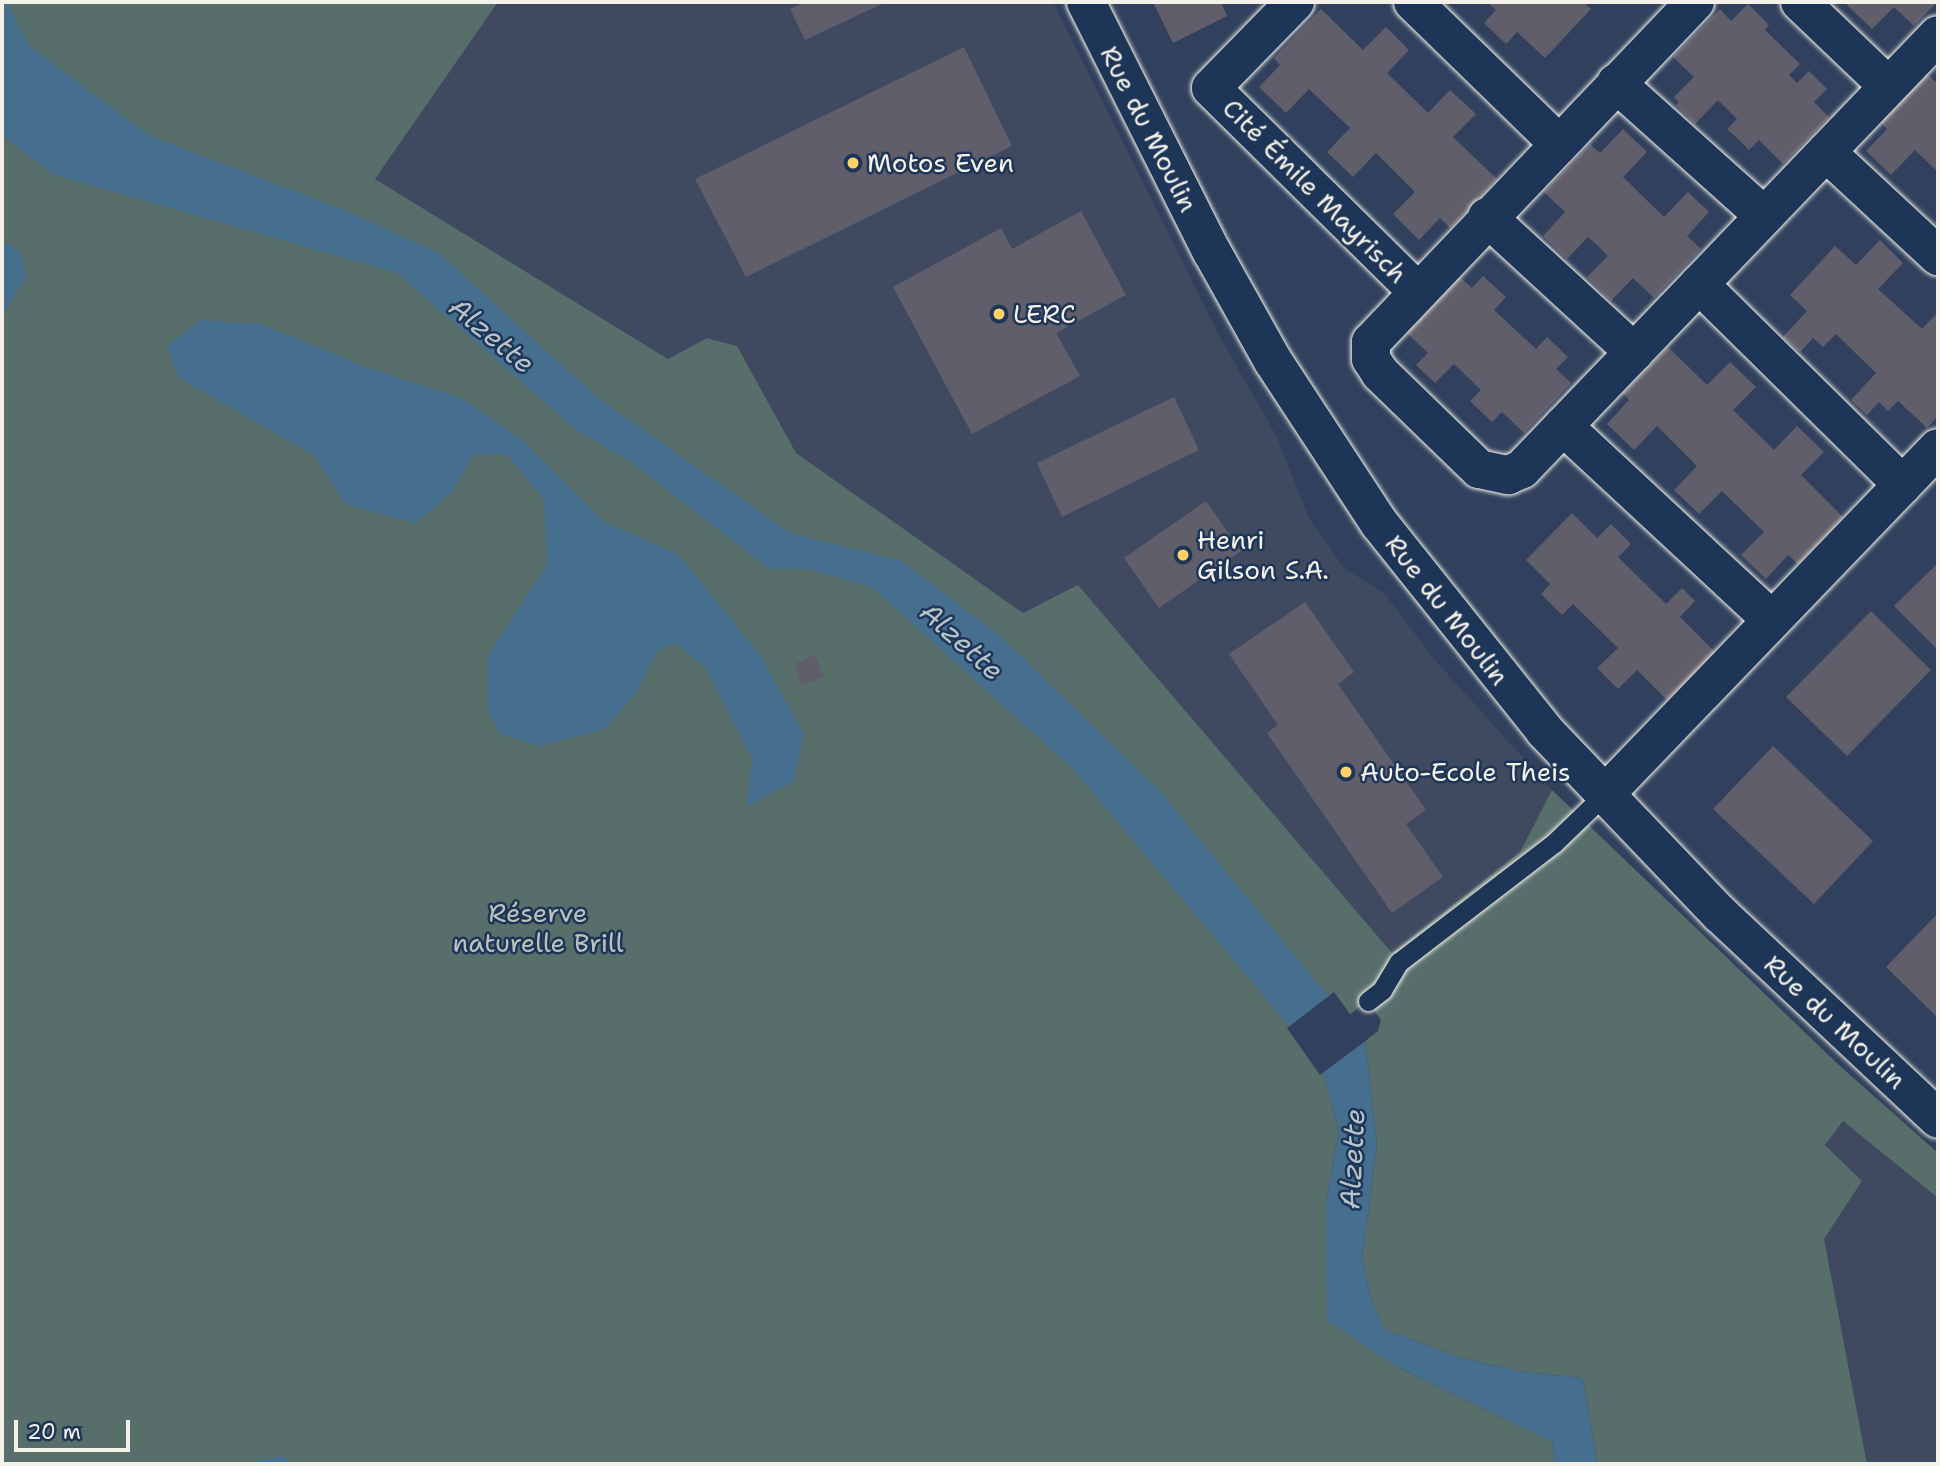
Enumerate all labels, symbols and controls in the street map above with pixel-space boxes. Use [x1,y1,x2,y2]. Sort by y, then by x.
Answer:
street label: Rue du Moulin [1094,41,1204,217]
street label: Cité Émile Mayrisch [1216,92,1414,290]
place label: Motos Even [867,147,1014,179]
marker: Motos Even [845,155,861,171]
water label: Alzette [443,290,541,380]
place label: LERC [1013,298,1076,330]
marker: LERC [991,306,1007,322]
place label: Henri Gilson S.A. [1197,524,1329,586]
street label: Rue du Moulin [1379,529,1515,691]
marker: Henri Gilson S.A. [1175,547,1191,563]
water label: Alzette [913,595,1011,687]
place label: Auto-Ecole Theis [1360,756,1571,788]
marker: Auto-Ecole Theis [1338,764,1354,780]
park label: Réserve naturelle Brill [452,897,624,958]
street label: Rue du Moulin [1758,949,1912,1095]
water label: Alzette [1333,1108,1371,1210]
scale bar [18,1406,133,1450]
text: 20 m [27,1418,81,1446]

